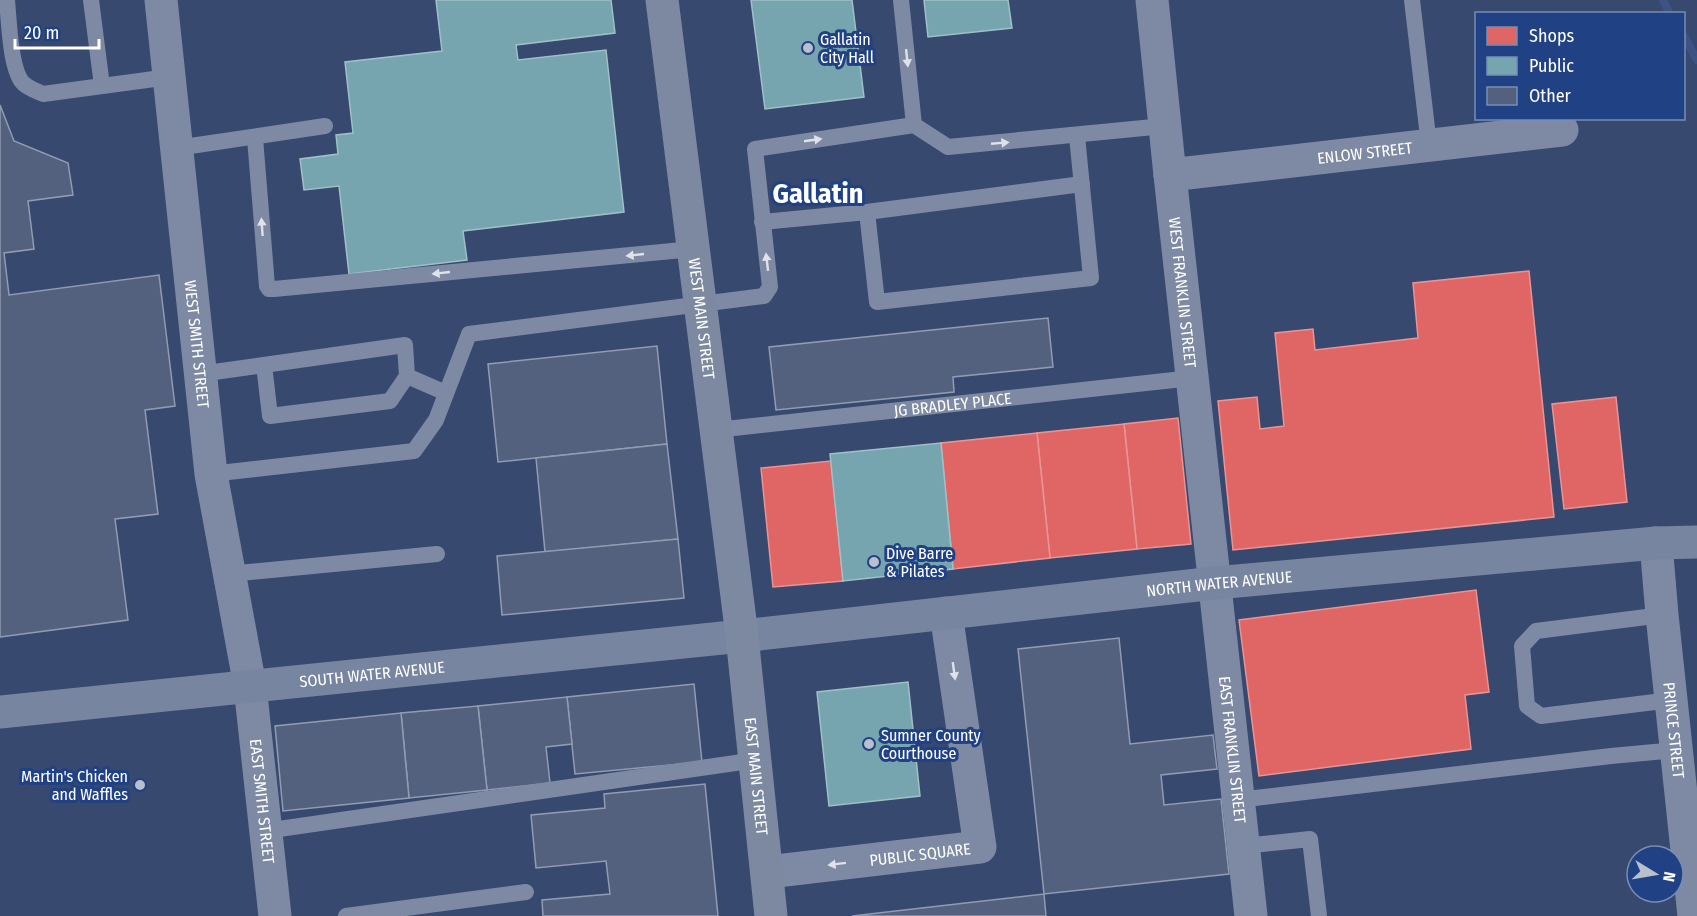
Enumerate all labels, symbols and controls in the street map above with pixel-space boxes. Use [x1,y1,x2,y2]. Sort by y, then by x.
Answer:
scale bar [15,12,99,50]
legend [1475,12,1685,120]
text: 20 m [24,22,59,44]
text: Shops [1529,25,1574,47]
place label: Gallatin City Hall [820,30,874,67]
marker: Gallatin City Hall [801,41,815,55]
one-way arrow [902,49,912,68]
text: Public [1529,55,1574,77]
text: Other [1529,85,1572,107]
one-way arrow [803,136,822,145]
one-way arrow [990,138,1009,148]
street label: ENLOW STREET [1316,138,1414,168]
district label: Gallatin [772,177,864,210]
street label: WEST FRANKLIN STREET [1165,216,1201,369]
one-way arrow [257,218,267,237]
one-way arrow [625,250,644,260]
one-way arrow [762,252,772,271]
street label: WEST MAIN STREET [685,257,719,381]
one-way arrow [431,268,450,278]
street label: WEST SMITH STREET [181,279,214,410]
street label: JG BRADLEY PLACE [893,388,1012,420]
place label: Dive Barre & Pilates [886,544,953,581]
marker: Dive Barre & Pilates [867,555,881,569]
street label: NORTH WATER AVENUE [1145,567,1293,600]
street label: SOUTH WATER AVENUE [299,657,446,691]
one-way arrow [950,662,959,681]
street label: EAST FRANKLIN STREET [1215,675,1250,825]
street label: PRINCE STREET [1660,681,1689,780]
street label: EAST MAIN STREET [741,716,772,837]
place label: Sumner County Courthouse [881,726,981,763]
marker: Sumner County Courthouse [862,737,876,751]
street label: EAST SMITH STREET [246,738,279,865]
place label: Martin's Chicken and Waffles [21,767,128,804]
marker: Martin's Chicken and Waffles [133,778,147,792]
street label: PUBLIC SQUARE [868,839,972,869]
north arrow [1625,844,1685,904]
one-way arrow [828,859,847,869]
text: N [1659,870,1679,883]

